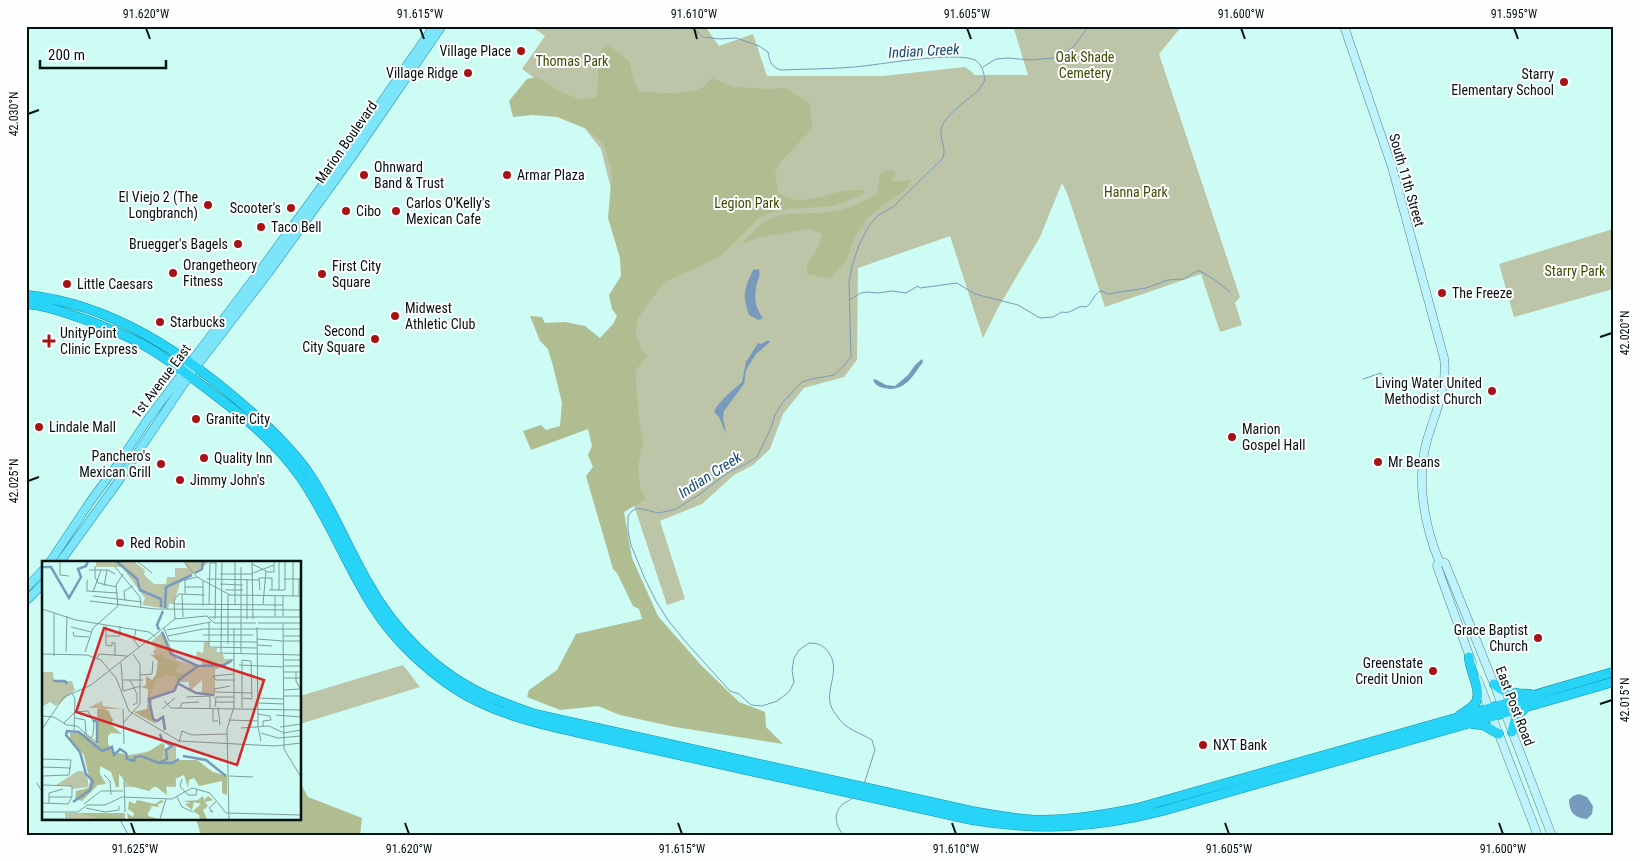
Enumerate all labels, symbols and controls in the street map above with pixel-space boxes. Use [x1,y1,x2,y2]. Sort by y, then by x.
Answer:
text: 91.620°W [123,7,169,21]
text: 91.615°W [397,7,443,21]
text: 91.610°W [671,7,717,21]
text: 91.605°W [944,7,990,21]
text: 91.600°W [1218,7,1264,21]
text: 91.595°W [1491,7,1537,21]
scale bar [40,38,166,70]
water label: Indian Creek [888,40,961,62]
place label: Village Place [439,43,511,59]
marker: Village Place [515,45,527,57]
text: 200 m [48,46,85,64]
park label: Oak Shade Cemetery [1056,49,1115,81]
park label: Thomas Park [536,53,609,69]
place label: Village Ridge [386,65,458,81]
place label: Starry Elementary School [1451,66,1554,98]
marker: Village Ridge [462,67,474,79]
marker: Starry Elementary School [1558,76,1570,88]
text: 42.030°N [7,92,21,136]
street label: Marion Boulevard [312,98,380,186]
street label: South 11th Street [1386,132,1428,228]
place label: Ohnward Band & Trust [374,159,444,191]
place label: Armar Plaza [517,167,585,183]
marker: Ohnward Band & Trust [358,169,370,181]
marker: Armar Plaza [501,169,513,181]
park label: Hanna Park [1104,184,1169,200]
place label: El Viejo 2 (The Longbranch) [118,189,198,222]
place label: Carlos O'Kelly's Mexican Cafe [406,195,490,227]
park label: Legion Park [714,195,780,211]
marker: El Viejo 2 (The Longbranch) [202,199,214,211]
place label: Scooter's [230,200,281,216]
marker: Scooter's [285,202,297,214]
place label: Cibo [356,203,381,219]
marker: Cibo [340,205,352,217]
marker: Carlos O'Kelly's Mexican Cafe [390,205,402,217]
place label: Taco Bell [271,219,322,235]
marker: Taco Bell [255,221,267,233]
place label: Bruegger's Bagels [129,236,228,252]
marker: Bruegger's Bagels [232,238,244,250]
place label: Orangetheory Fitness [183,257,257,289]
place label: First City Square [332,258,381,290]
park label: Starry Park [1545,263,1606,279]
marker: Orangetheory Fitness [167,267,179,279]
marker: First City Square [316,268,328,280]
place label: Little Caesars [77,276,153,292]
marker: Little Caesars [61,278,73,290]
place label: The Freeze [1452,285,1513,301]
marker: The Freeze [1436,287,1448,299]
place label: Midwest Athletic Club [405,300,476,332]
marker: Midwest Athletic Club [389,310,401,322]
text: 42.020°N [1618,311,1632,355]
place label: Starbucks [170,314,225,330]
marker: Starbucks [154,316,166,328]
place label: Second City Square [302,323,365,355]
place label: UnityPoint Clinic Express [60,325,138,357]
marker: Second City Square [369,333,381,345]
marker: UnityPoint Clinic Express [42,334,56,348]
street label: 1st Avenue East [128,341,194,421]
place label: Living Water United Methodist Church [1375,375,1482,407]
marker: Living Water United Methodist Church [1486,385,1498,397]
place label: Granite City [206,411,270,427]
marker: Granite City [190,413,202,425]
place label: Lindale Mall [49,419,116,435]
marker: Lindale Mall [33,421,45,433]
place label: Marion Gospel Hall [1242,421,1305,453]
marker: Marion Gospel Hall [1226,431,1238,443]
place label: Panchero's Mexican Grill [79,448,151,480]
water label: Indian Creek [675,448,745,502]
place label: Quality Inn [214,450,273,466]
marker: Quality Inn [198,452,210,464]
place label: Mr Beans [1388,454,1440,470]
marker: Mr Beans [1372,456,1384,468]
marker: Panchero's Mexican Grill [155,458,167,470]
text: 42.025°N [7,459,21,503]
place label: Jimmy John's [190,472,265,488]
marker: Jimmy John's [174,474,186,486]
place label: Red Robin [130,535,186,551]
marker: Red Robin [114,537,126,549]
inset map [42,561,301,820]
place label: Grace Baptist Church [1454,622,1528,654]
marker: Grace Baptist Church [1532,632,1544,644]
place label: Greenstate Credit Union [1355,655,1423,687]
street label: East Post Road [1492,664,1538,748]
marker: Greenstate Credit Union [1427,665,1439,677]
text: 42.015°N [1618,678,1632,722]
place label: NXT Bank [1213,737,1268,753]
marker: NXT Bank [1197,739,1209,751]
text: 91.625°W [112,842,158,856]
text: 91.620°W [386,842,432,856]
text: 91.615°W [659,842,705,856]
text: 91.610°W [933,842,979,856]
text: 91.605°W [1206,842,1252,856]
text: 91.600°W [1480,842,1526,856]

